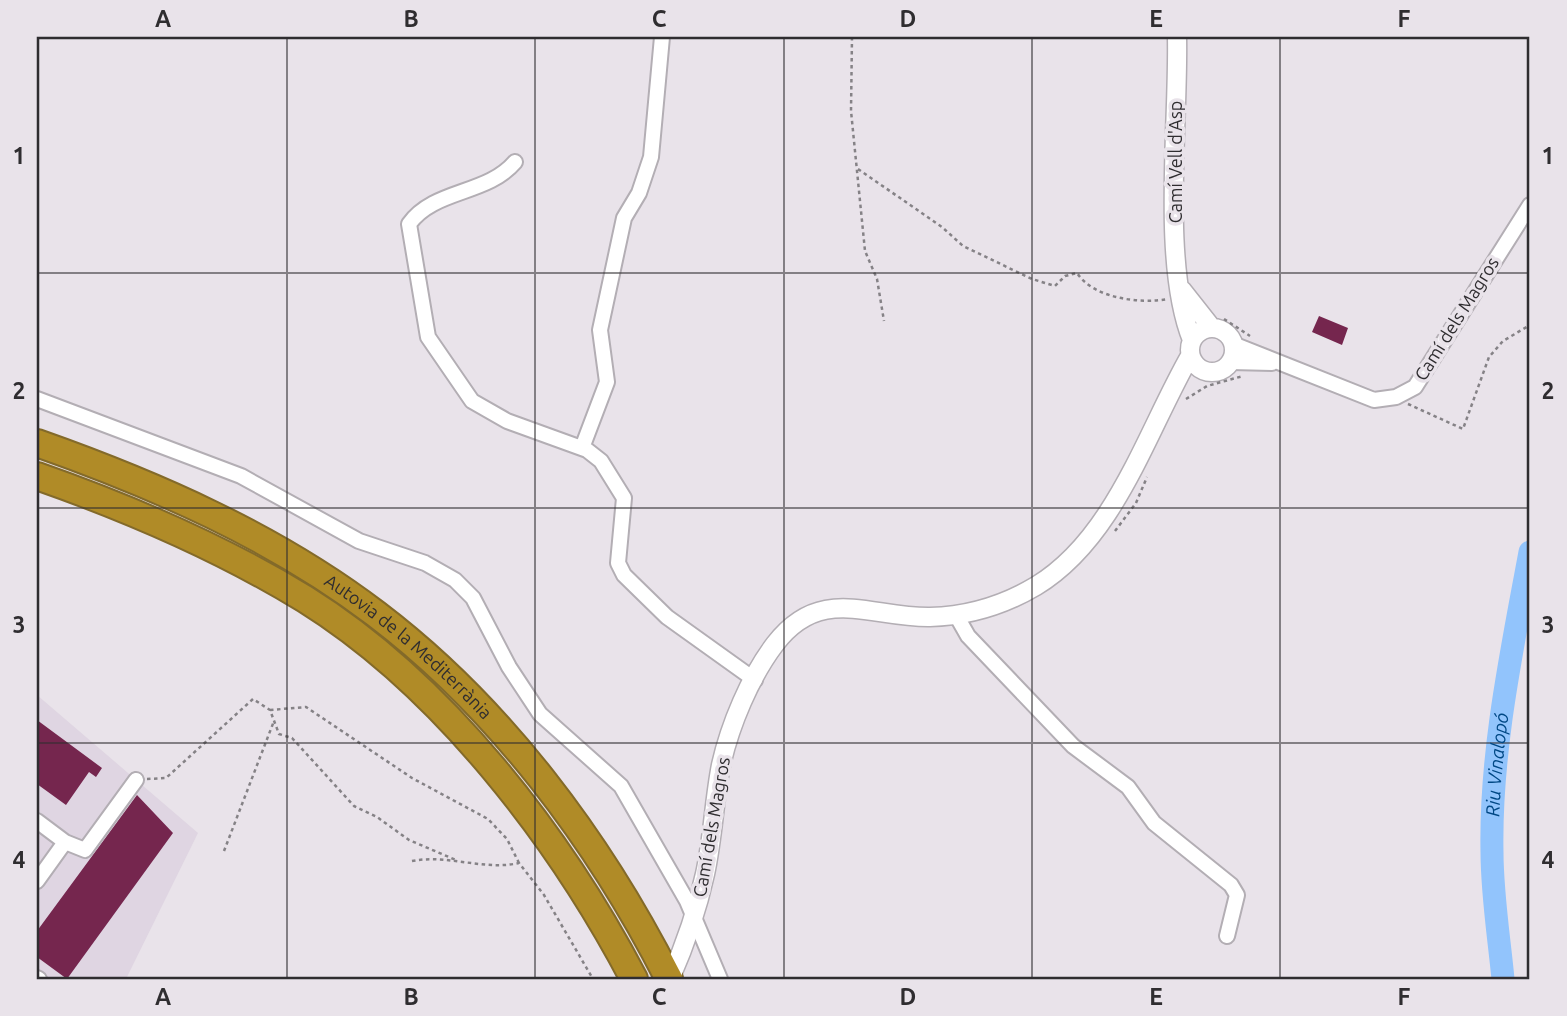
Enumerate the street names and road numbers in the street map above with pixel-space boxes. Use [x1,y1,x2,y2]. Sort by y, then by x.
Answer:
street label: Camí Vell d'Asp [1165,101,1185,223]
street label: Camí dels Magros [1410,253,1502,384]
street label: Autovia de la Mediterrània [321,570,497,723]
street label: Camí dels Magros [689,755,733,898]

